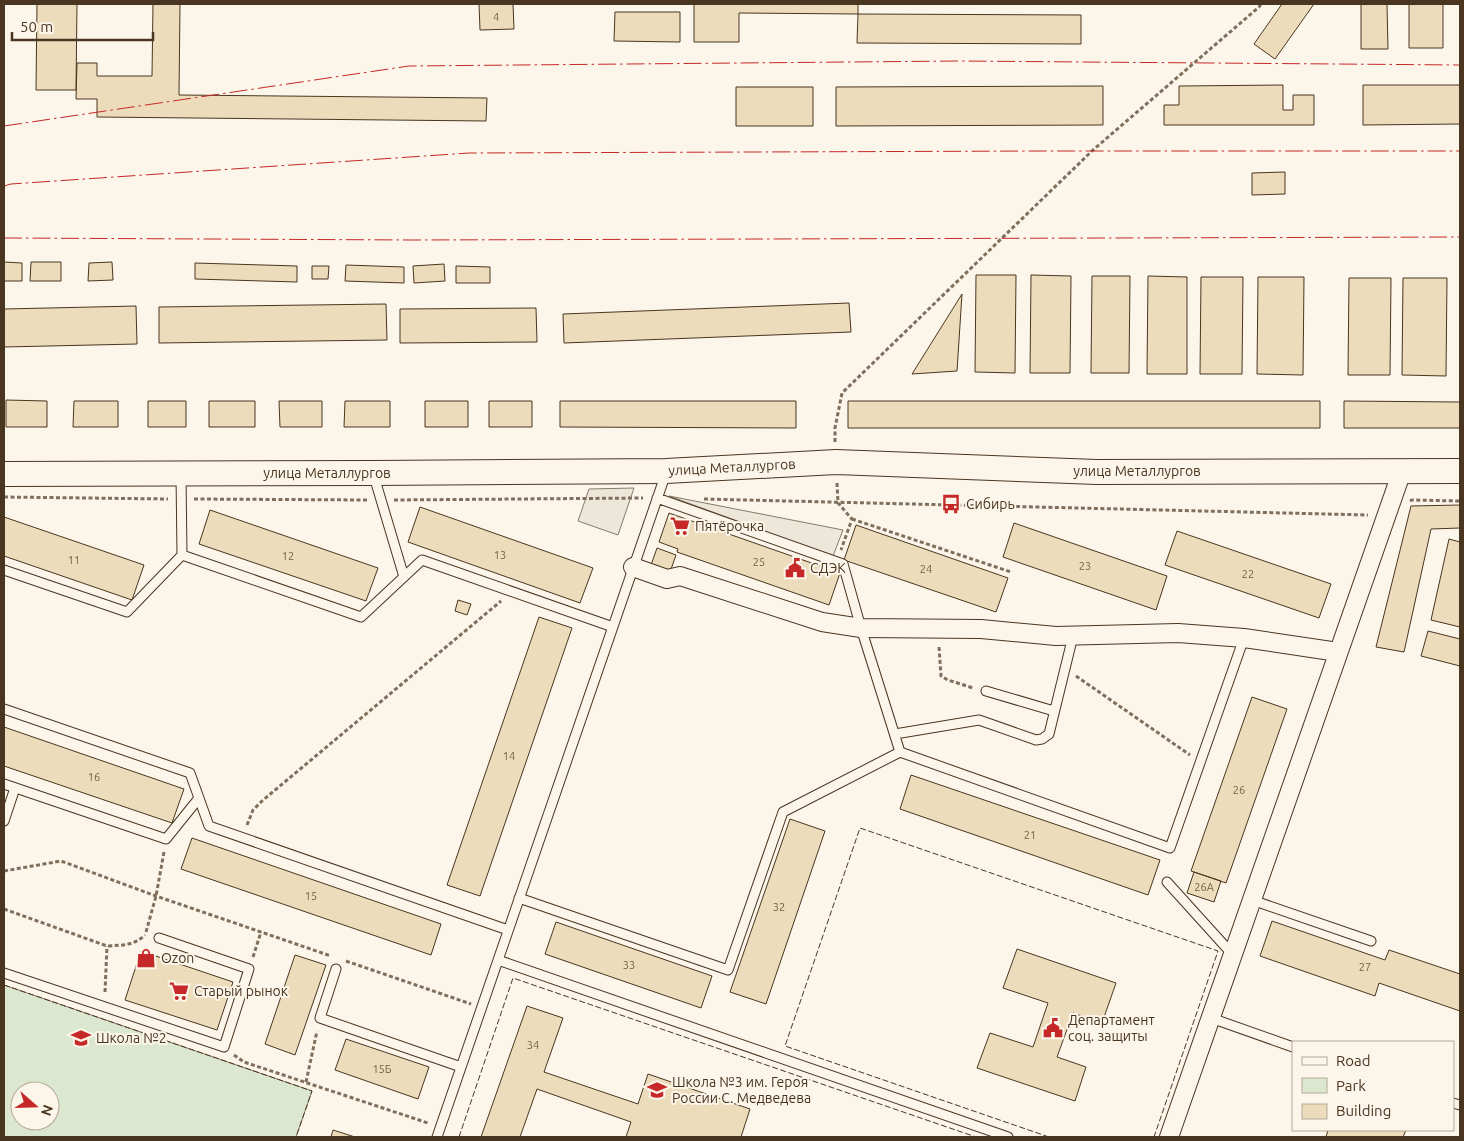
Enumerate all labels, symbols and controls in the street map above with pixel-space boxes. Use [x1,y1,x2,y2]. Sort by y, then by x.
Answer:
scale bar [12,10,154,42]
house number: 4 [493,11,499,23]
text: 50 m [20,18,53,35]
street label: улица Металлургов [668,456,796,478]
street label: улица Металлургов [1073,463,1201,479]
street label: улица Металлургов [263,465,391,481]
bus stop icon: Сибирь [940,493,962,515]
place label: Сибирь [966,496,1015,512]
supermarket icon: Пятёрочка [669,515,691,537]
place label: Пятёрочка [695,518,764,534]
house number: 13 [494,549,506,561]
house number: 12 [282,550,294,562]
house number: 11 [68,554,80,566]
house number: 25 [753,556,765,568]
public building icon: СДЭК [784,557,806,579]
place label: СДЭК [810,560,846,576]
house number: 23 [1079,560,1091,572]
house number: 24 [920,563,932,575]
house number: 22 [1242,568,1254,580]
house number: 14 [503,750,515,762]
house number: 16 [88,771,100,783]
house number: 26 [1233,784,1245,796]
house number: 21 [1024,829,1036,841]
house number: 26А [1194,881,1215,893]
house number: 15 [305,890,317,902]
house number: 32 [773,901,785,913]
shop icon: Ozon [135,947,157,969]
place label: Ozon [161,950,194,966]
house number: 33 [623,959,635,971]
house number: 27 [1359,961,1371,973]
supermarket icon: Старый рынок [168,980,190,1002]
place label: Старый рынок [194,983,288,999]
place label: Департамент соц. защиты [1068,1012,1155,1044]
public building icon: Департамент соц. защиты [1042,1017,1064,1039]
school or university icon: Школа №2 [70,1027,92,1049]
place label: Школа №2 [96,1030,167,1046]
house number: 34 [527,1039,539,1051]
legend [1292,1041,1454,1131]
text: Road [1336,1052,1371,1069]
house number: 15Б [372,1063,392,1075]
place label: Школа №3 им. Героя России С. Медведева [672,1074,811,1106]
text: Park [1336,1077,1366,1094]
school or university icon: Школа №3 им. Героя России С. Медведева [646,1079,668,1101]
north arrow [10,1081,60,1131]
text: Building [1336,1102,1391,1119]
text: N [38,1103,57,1118]

